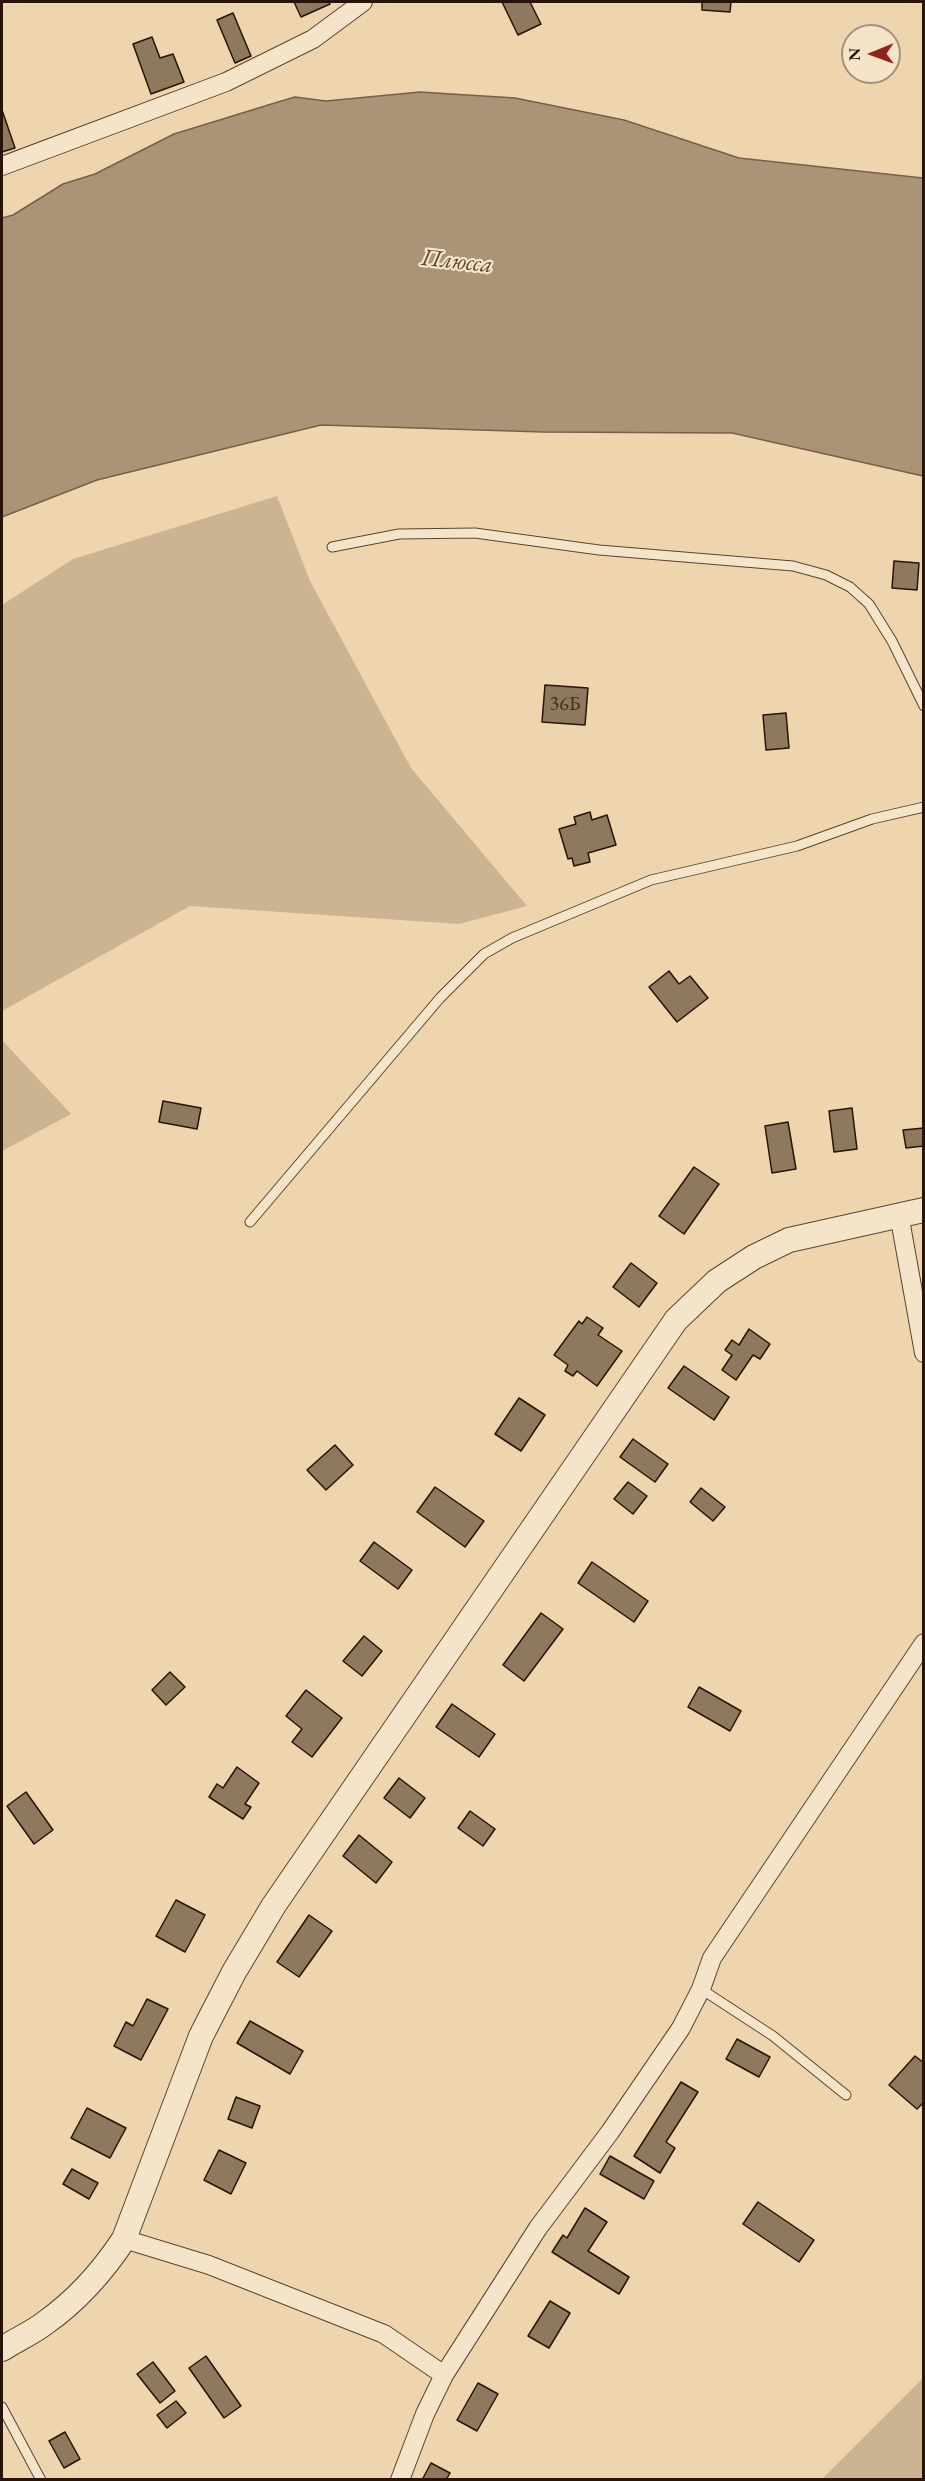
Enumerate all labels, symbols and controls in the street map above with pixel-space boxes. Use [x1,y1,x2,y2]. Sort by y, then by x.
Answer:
north arrow [841,24,901,84]
text: N [844,48,865,61]
water label: Плюсса [420,244,494,280]
house number: 36Б [550,693,580,717]

